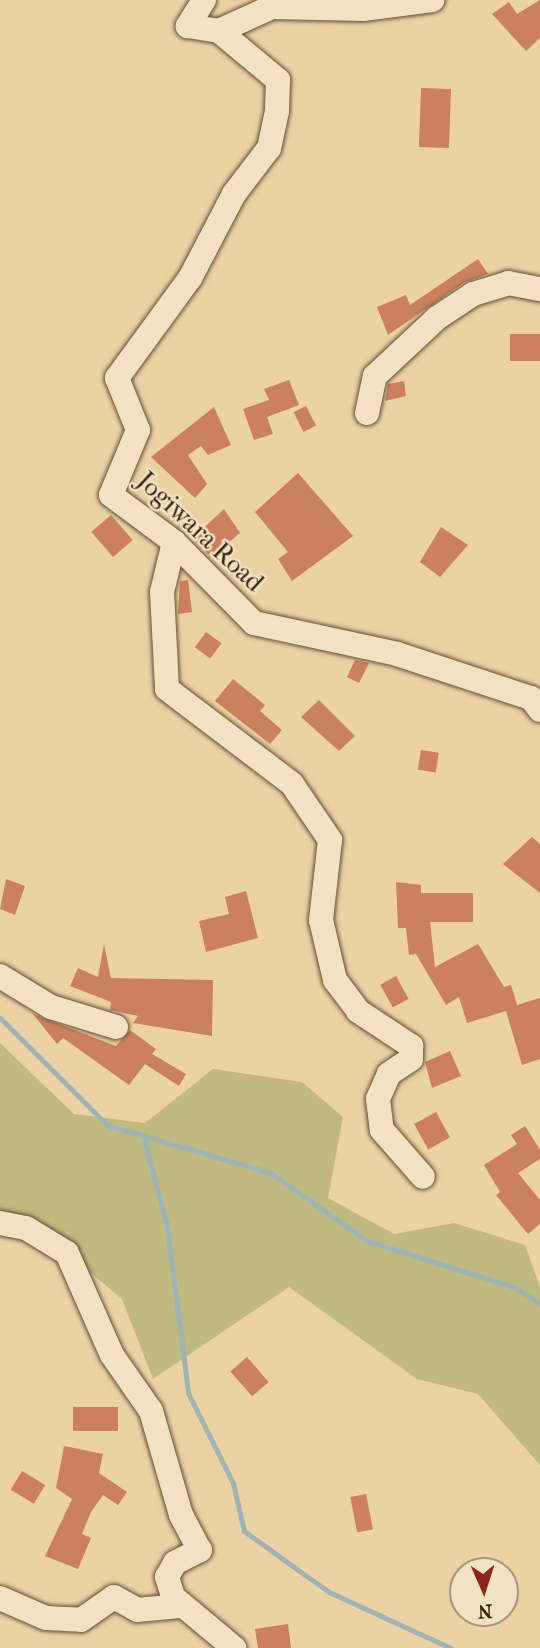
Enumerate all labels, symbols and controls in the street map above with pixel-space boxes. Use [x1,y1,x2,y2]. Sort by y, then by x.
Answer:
street label: Jogiwara Road [130,466,270,598]
north arrow [449,1557,519,1627]
text: N [477,1600,493,1622]

